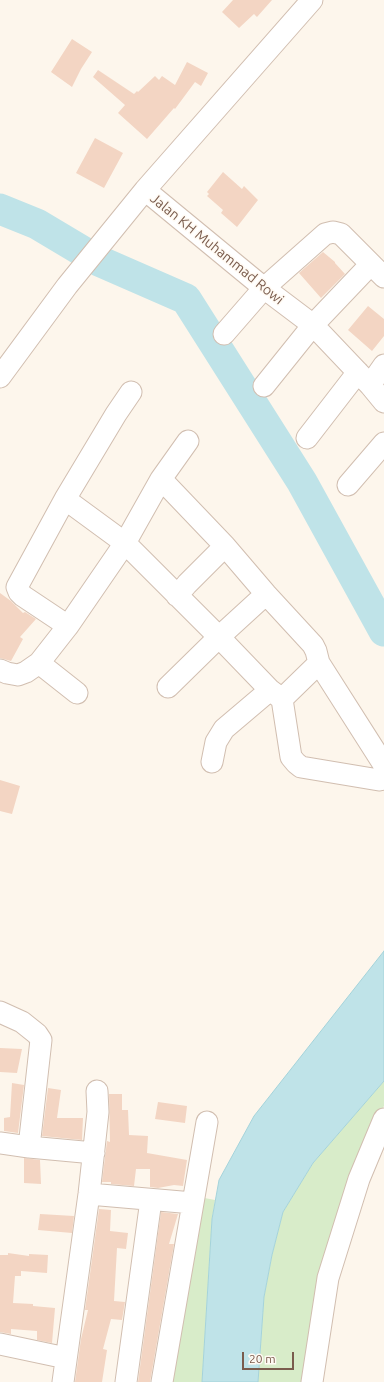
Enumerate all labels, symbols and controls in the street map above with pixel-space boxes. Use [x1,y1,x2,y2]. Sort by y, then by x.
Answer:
street label: Jalan KH Muhammad Rowi [147,190,287,308]
scale bar [244,1344,296,1370]
text: 20 m [249,1352,276,1365]

